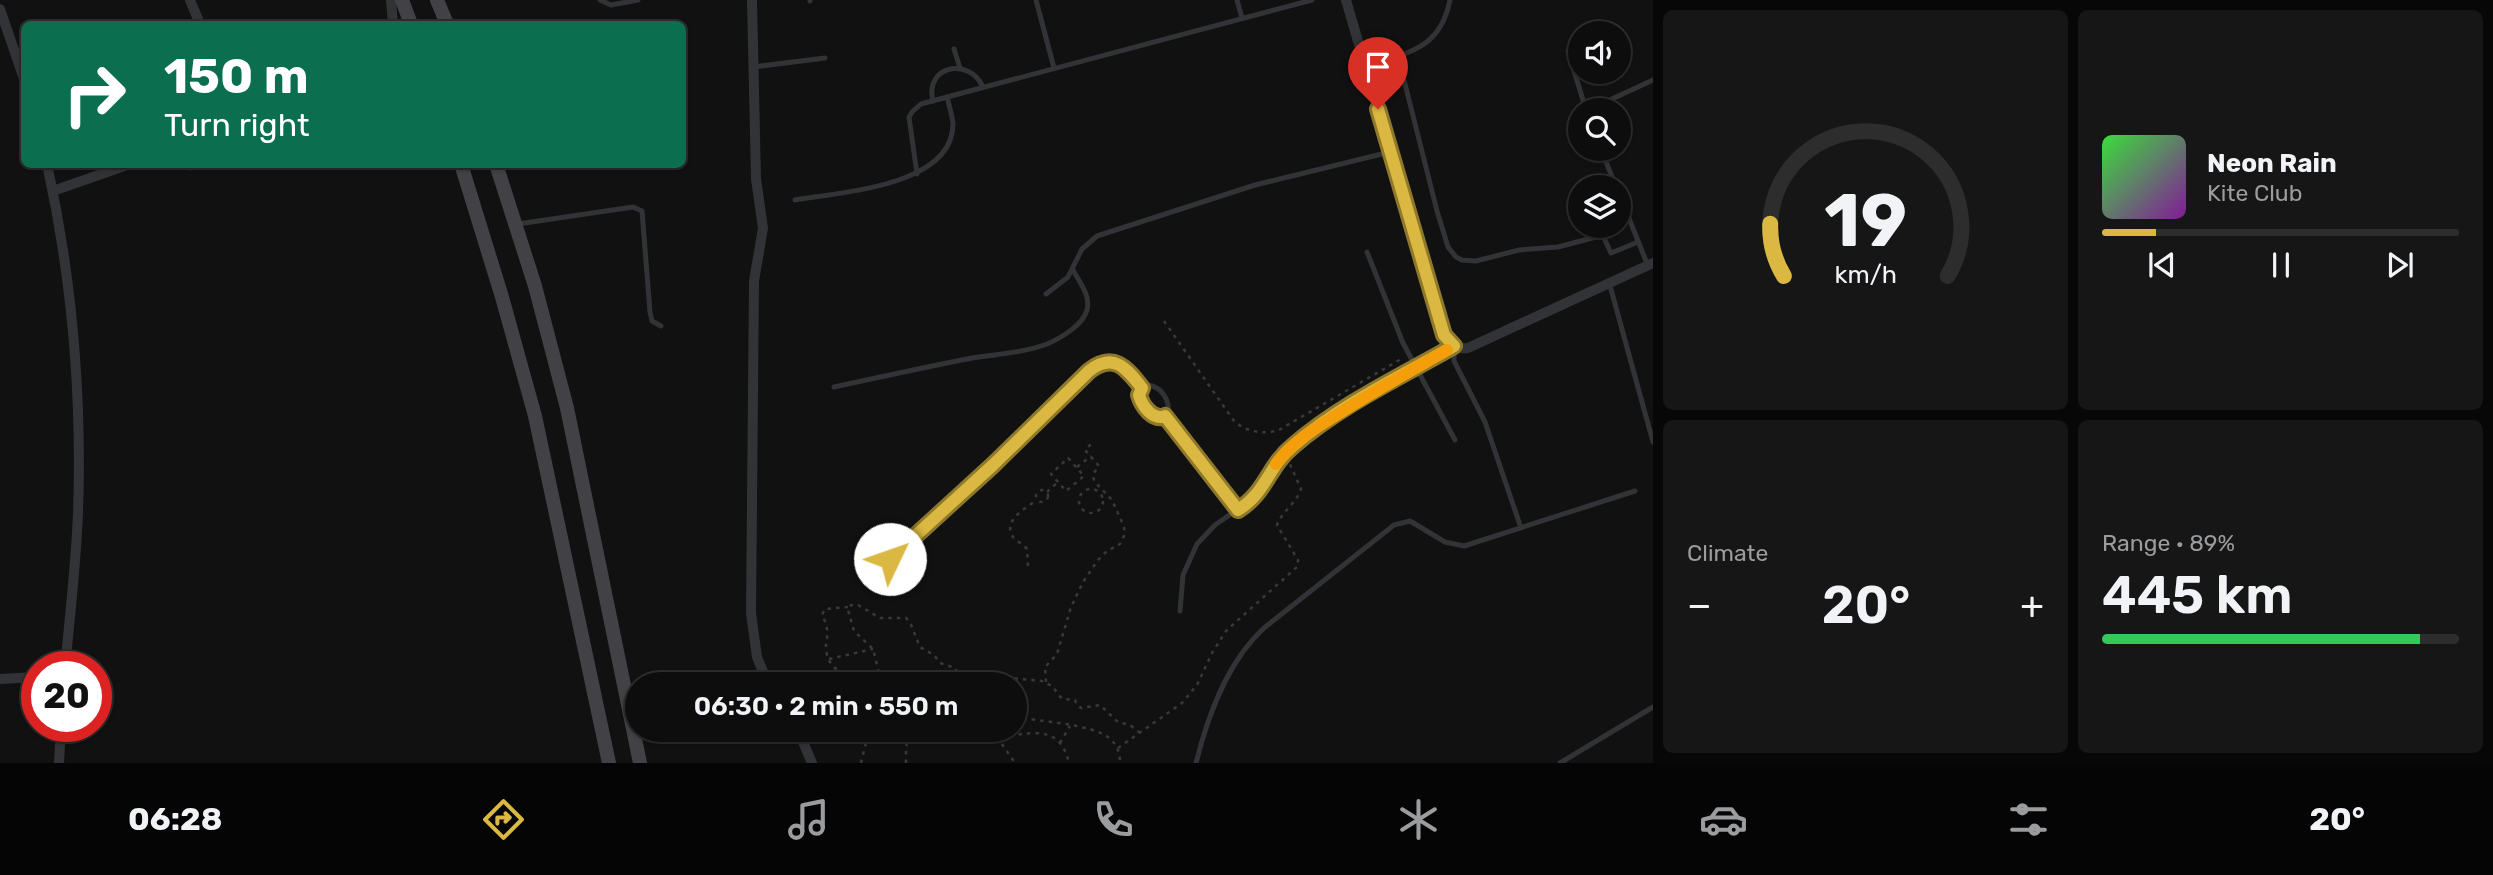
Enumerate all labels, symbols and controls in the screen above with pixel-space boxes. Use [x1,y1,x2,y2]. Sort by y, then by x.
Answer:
map controls [1568,21,1631,238]
button: sound [1568,21,1631,84]
pin [1348,37,1408,109]
text: 150 m [164,47,309,105]
icon: arrive [1359,48,1397,86]
icon: right [49,49,140,140]
button: search [1568,98,1631,161]
text: Turn right [164,106,309,144]
text: Neon Rain [2207,148,2337,179]
button: layers [1568,175,1631,238]
text: 19 [1824,178,1907,264]
text: Kite Club [2207,179,2302,207]
icon: previous [2143,246,2181,284]
icon: pause [2262,246,2300,284]
icon: next [2381,246,2419,284]
text: km/h [1834,260,1897,289]
position arrow [853,522,927,596]
text: Range · 89% [2102,529,2235,557]
text: Climate [1687,539,1768,567]
text: 445 km [2102,564,2292,626]
text: 20° [1822,574,1910,636]
text: − [1687,582,1712,628]
text: + [2020,582,2044,628]
speed limit sign: 20 [21,651,112,742]
text: 06:30 · 2 min · 550 m [694,691,958,722]
icon: directions [479,795,528,844]
icon: music [784,795,833,844]
icon: phone [1089,795,1138,844]
icon: climate [1394,795,1443,844]
icon: car [1699,795,1748,844]
icon: filters [2004,795,2053,844]
text: 06:28 [128,800,222,838]
text: 20° [2309,800,2365,838]

